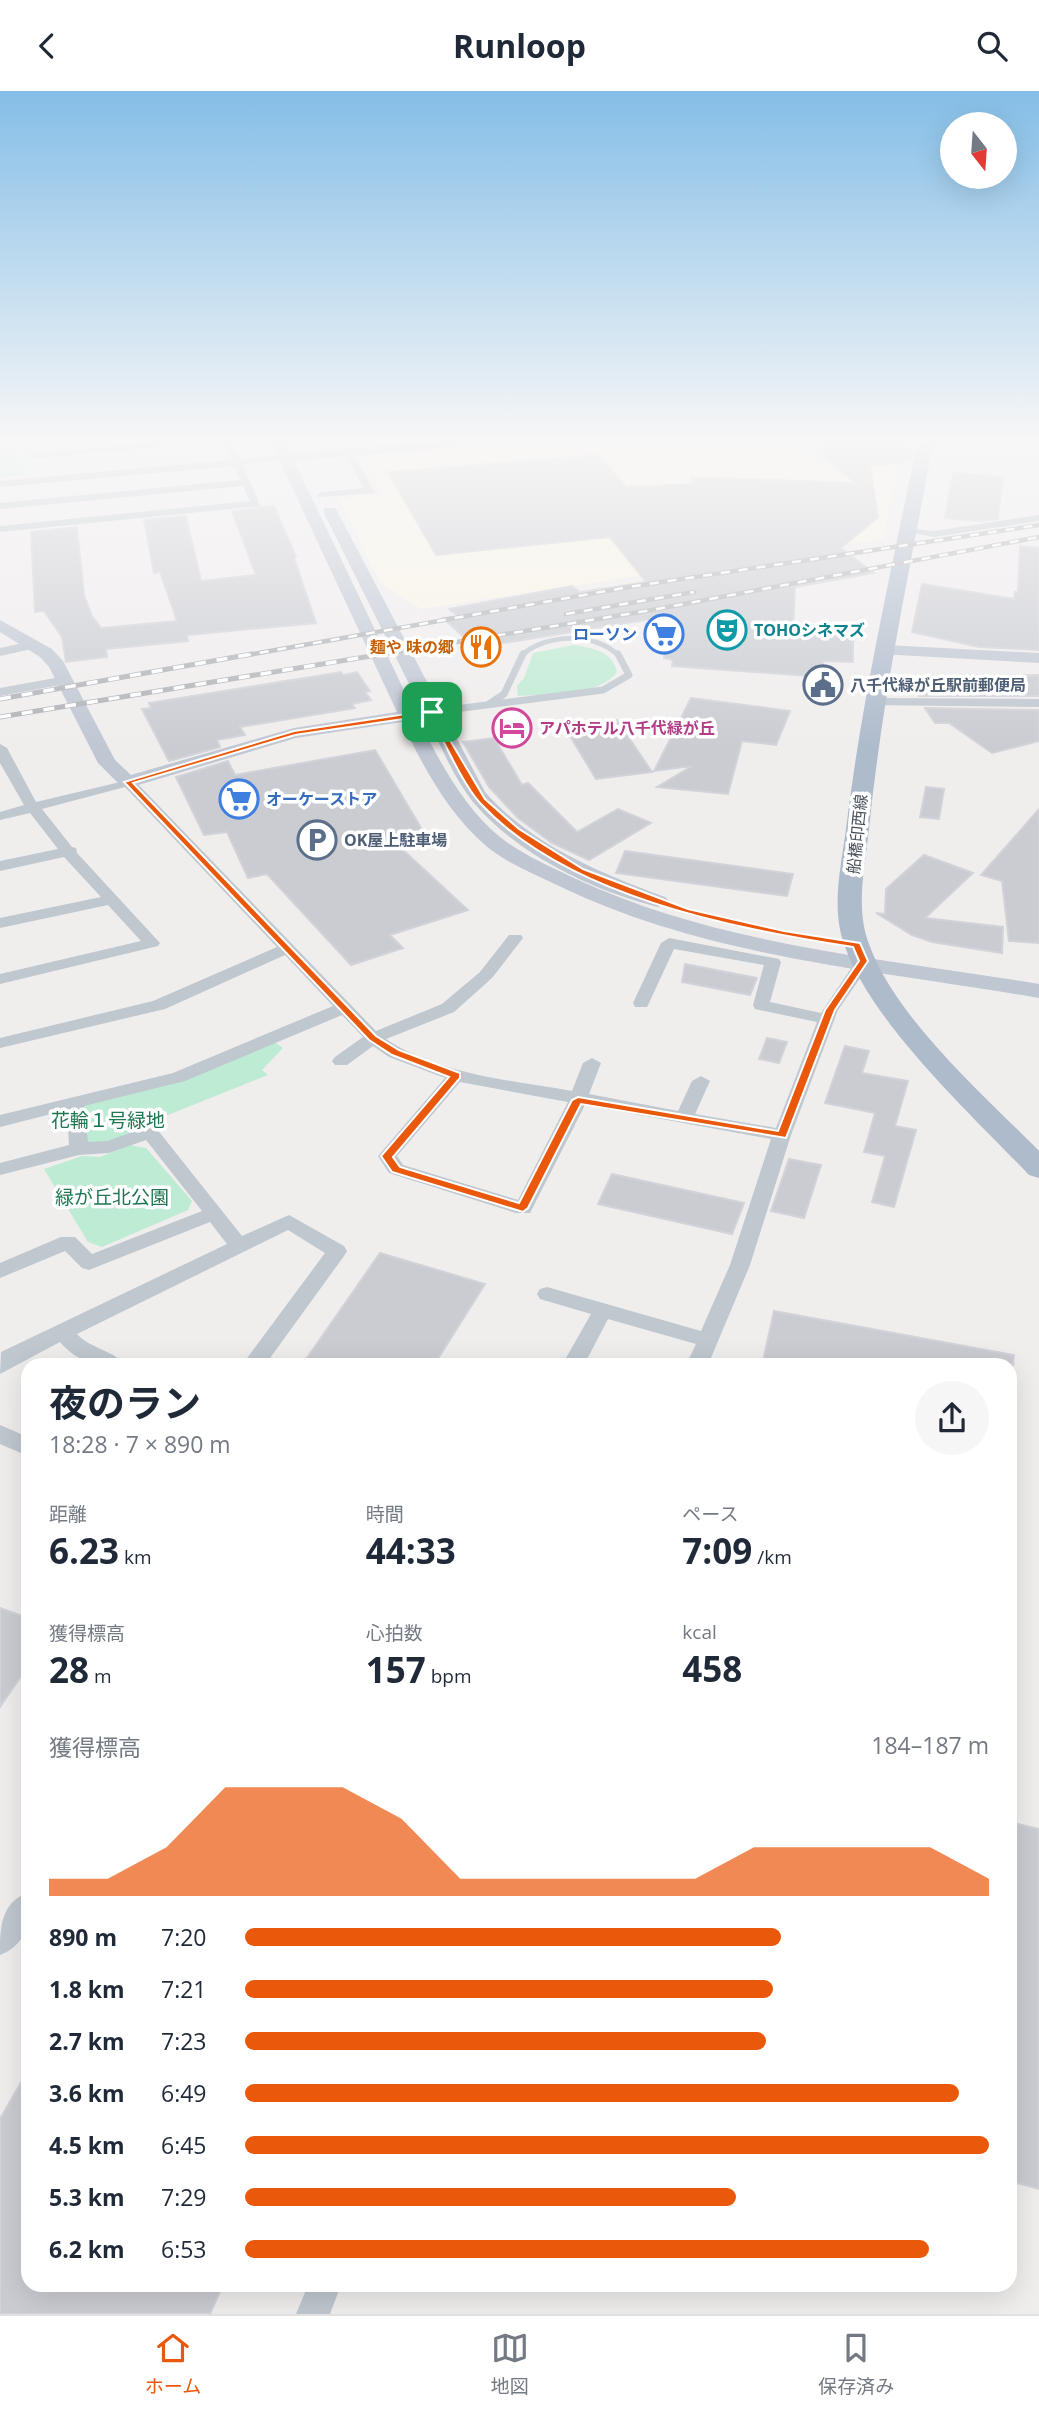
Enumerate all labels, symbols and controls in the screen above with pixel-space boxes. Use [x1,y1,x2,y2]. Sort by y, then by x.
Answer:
text: Runloop [453,24,586,67]
icon: back [28,27,66,65]
icon: search [973,27,1011,65]
north arrow [940,112,1017,189]
map controls [940,112,1017,189]
theatre icon: TOHOシネマズ [706,609,748,651]
supermarket icon: ローソン [643,613,685,655]
place label: TOHOシネマズ [754,619,865,641]
place label: ローソン [573,623,637,645]
restaurant icon: 麺や 味の郷 [460,626,502,668]
place label: 麺や 味の郷 [370,636,454,658]
public building icon: 八千代緑が丘駅前郵便局 [802,664,844,706]
place label: 八千代緑が丘駅前郵便局 [850,674,1026,696]
pin [402,682,462,742]
icon: arrive [413,693,451,731]
hotel icon: アパホテル八千代緑が丘 [491,707,533,749]
place label: アパホテル八千代緑が丘 [539,717,715,739]
supermarket icon: オーケーストア [218,778,260,820]
place label: オーケーストア [266,788,377,810]
street label: 船橋印西線 [842,793,872,875]
parking icon: OK屋上駐車場 [296,819,338,861]
place label: OK屋上駐車場 [344,829,447,851]
park label: 花輪１号緑地 [51,1107,165,1133]
park label: 緑が丘北公園 [55,1184,169,1210]
text: 夜のラン [49,1376,201,1428]
button: share [915,1381,989,1455]
text: 18:28 · 7 × 890 m [49,1428,231,1460]
text: 距離 [49,1501,87,1527]
text: 時間 [366,1501,404,1527]
text: ペース [682,1501,738,1527]
text: 6.23 [49,1527,119,1574]
text: 44:33 [366,1527,456,1574]
text: 7:09 [682,1527,752,1574]
text: km [119,1544,152,1570]
text: /km [752,1544,792,1570]
text: kcal [682,1619,717,1645]
text: 獲得標高 [49,1620,125,1646]
text: 心拍数 [366,1620,423,1646]
text: 458 [682,1645,742,1692]
text: 28 [49,1646,89,1693]
text: 157 [366,1646,426,1693]
text: m [89,1663,112,1689]
text: bpm [426,1663,471,1689]
text: 184–187 m [871,1729,989,1761]
text: 獲得標高 [49,1731,141,1763]
text: 890 m [49,1921,117,1953]
text: 7:20 [161,1921,207,1953]
text: 1.8 km [49,1973,125,2005]
text: 7:21 [161,1973,207,2005]
text: 2.7 km [49,2025,125,2057]
text: 7:23 [161,2025,207,2057]
text: 3.6 km [49,2077,125,2109]
text: 6:49 [161,2077,207,2109]
text: 4.5 km [49,2129,125,2161]
text: 6:45 [161,2129,207,2161]
text: 5.3 km [49,2181,125,2213]
text: 7:29 [161,2181,207,2213]
text: 6.2 km [49,2233,125,2265]
text: 6:53 [161,2233,207,2265]
tab: ホーム [145,2329,201,2399]
tab: 地図 [491,2329,529,2399]
tab: 保存済み [818,2329,894,2399]

